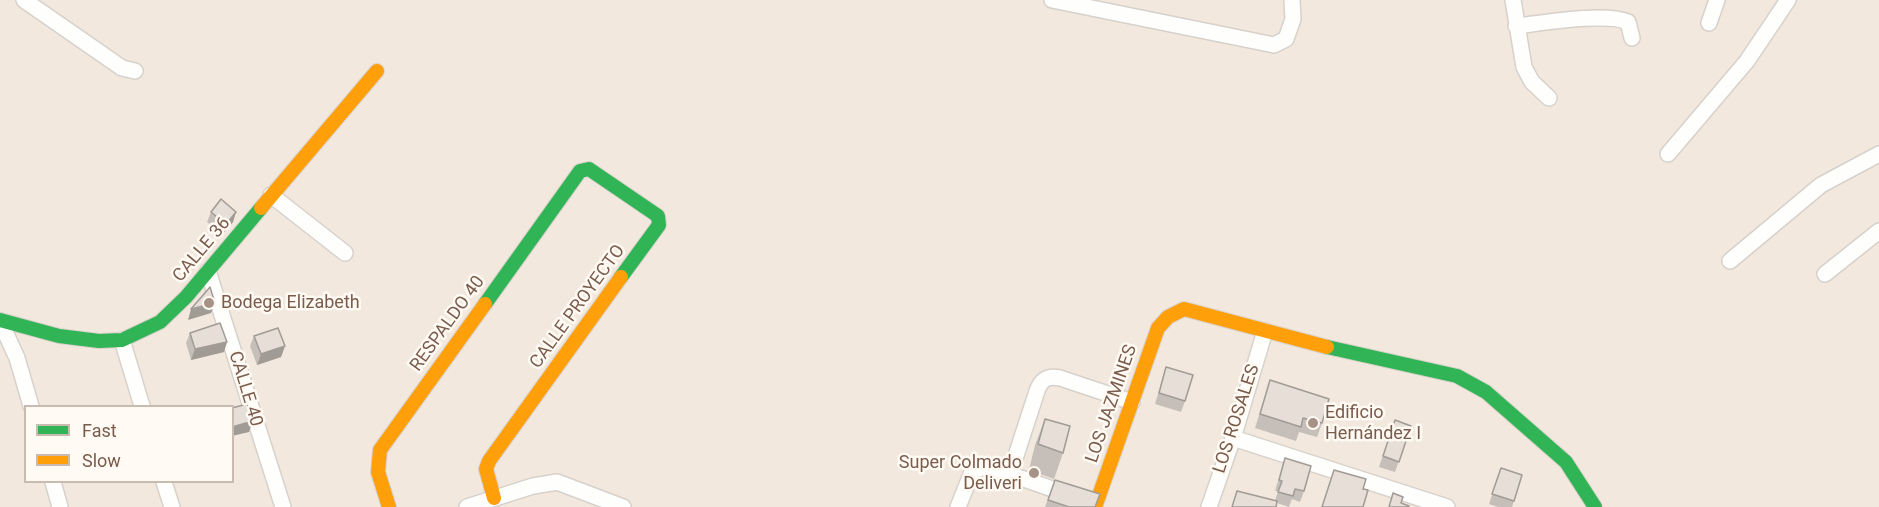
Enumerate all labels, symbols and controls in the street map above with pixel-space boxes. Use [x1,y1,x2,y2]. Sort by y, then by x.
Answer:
street label: CALLE 36 [169,213,235,287]
street label: CALLE PROYECTO [526,241,630,373]
street label: RESPALDO 40 [406,272,490,376]
place label: Bodega Elizabeth [221,292,360,314]
marker: Bodega Elizabeth [202,296,216,310]
street label: LOS JAZMINES [1082,342,1142,466]
street label: CALLE 40 [223,349,267,429]
street label: LOS ROSALES [1209,362,1265,476]
place label: Edificio Hernández I [1325,402,1421,444]
legend [24,405,234,483]
marker: Edificio Hernández I [1306,416,1320,430]
text: Fast [82,420,117,441]
text: Slow [82,450,121,471]
place label: Super Colmado Deliveri [899,452,1022,494]
marker: Super Colmado Deliveri [1027,466,1041,480]

